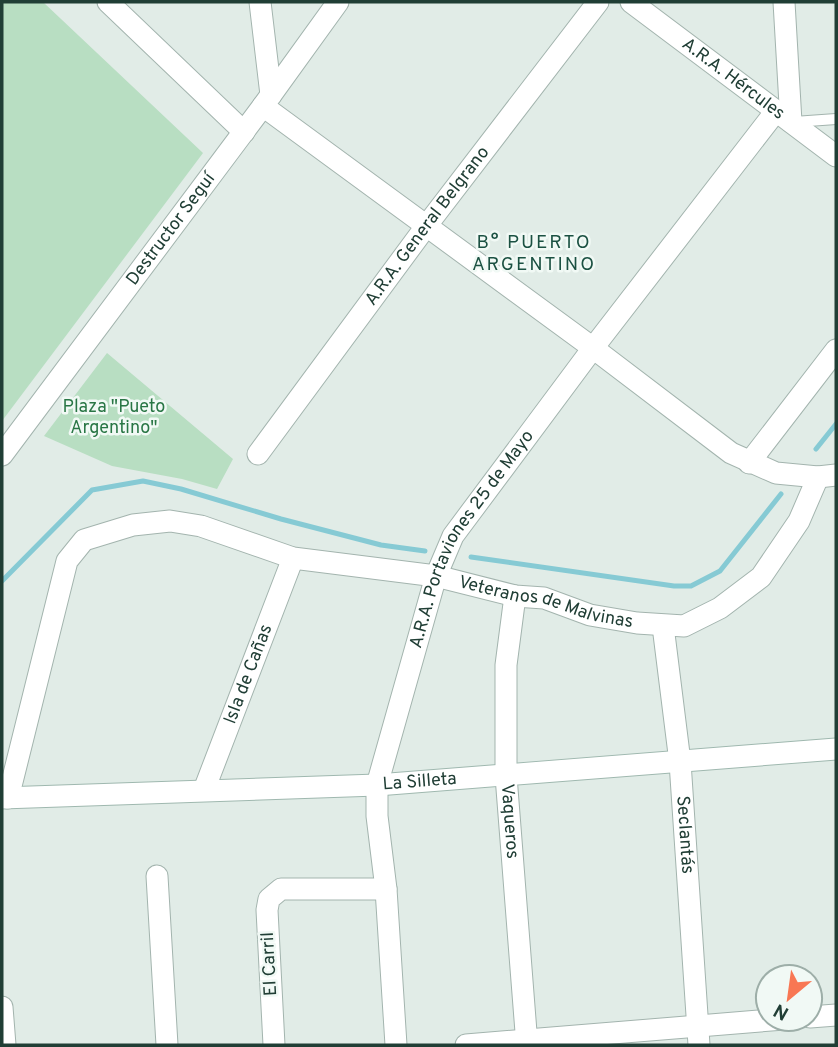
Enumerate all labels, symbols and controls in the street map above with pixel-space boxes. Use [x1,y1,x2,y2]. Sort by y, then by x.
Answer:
street label: A.R.A. Hércules [677,33,789,125]
street label: A.R.A. General Belgrano [360,142,495,310]
street label: Destructor Seguí [121,167,221,290]
district label: B° PUERTO ARGENTINO [472,231,596,277]
park label: Plaza "Pueto Argentino" [63,396,165,440]
street label: A.R.A. Portaviones 25 de Mayo [405,426,539,651]
street label: Veteranos de Malvinas [456,571,635,634]
street label: Isla de Cañas [219,621,278,727]
street label: La Silleta [382,767,458,796]
street label: Vaqueros [495,783,524,860]
street label: Seclantás [671,795,699,875]
street label: El Carril [257,931,283,997]
north arrow [754,963,824,1033]
text: N [770,997,794,1025]

